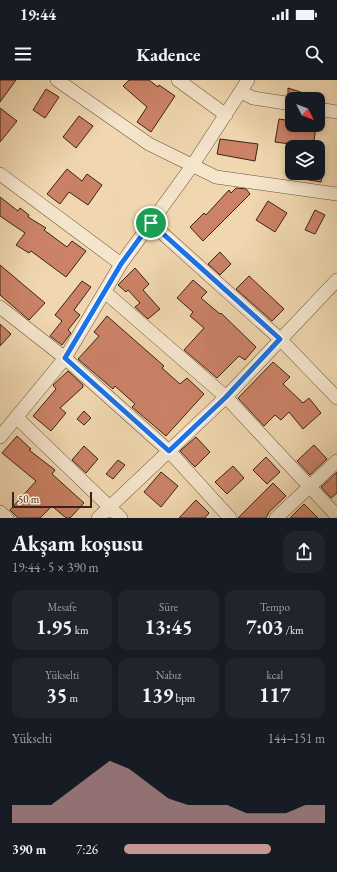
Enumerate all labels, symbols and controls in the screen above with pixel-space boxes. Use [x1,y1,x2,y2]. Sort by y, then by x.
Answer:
text: 19:44 [20,5,56,24]
icon: menu [12,43,34,65]
text: Kadence [137,43,200,66]
icon: search [303,43,325,65]
north arrow [285,92,325,132]
map controls [285,92,325,180]
button: layers [285,140,325,180]
pin [134,206,168,240]
icon: arrive [140,212,162,234]
scale bar [12,490,92,509]
text: 50 m [18,492,39,506]
text: Akşam koşusu [12,529,143,558]
button: share [283,531,325,573]
text: 19:44 · 5 × 390 m [12,559,99,576]
text: Mesafe [47,600,77,614]
text: Süre [159,600,178,614]
text: Tempo [260,600,290,614]
text: 1.95 [36,614,73,640]
text: 13:45 [145,614,192,640]
text: 7:03 [246,614,283,640]
text: km [73,623,88,637]
text: /km [283,623,304,637]
text: Yükselti [45,668,79,682]
text: Nabız [156,668,181,682]
text: kcal [267,668,283,682]
text: 35 [46,682,67,708]
text: 139 [142,682,173,708]
text: 117 [259,682,291,708]
text: m [67,691,78,705]
text: bpm [173,691,195,705]
text: Yükselti [12,730,52,747]
text: 144–151 m [268,730,325,747]
text: 390 m [12,841,46,858]
text: 7:26 [76,841,98,858]

